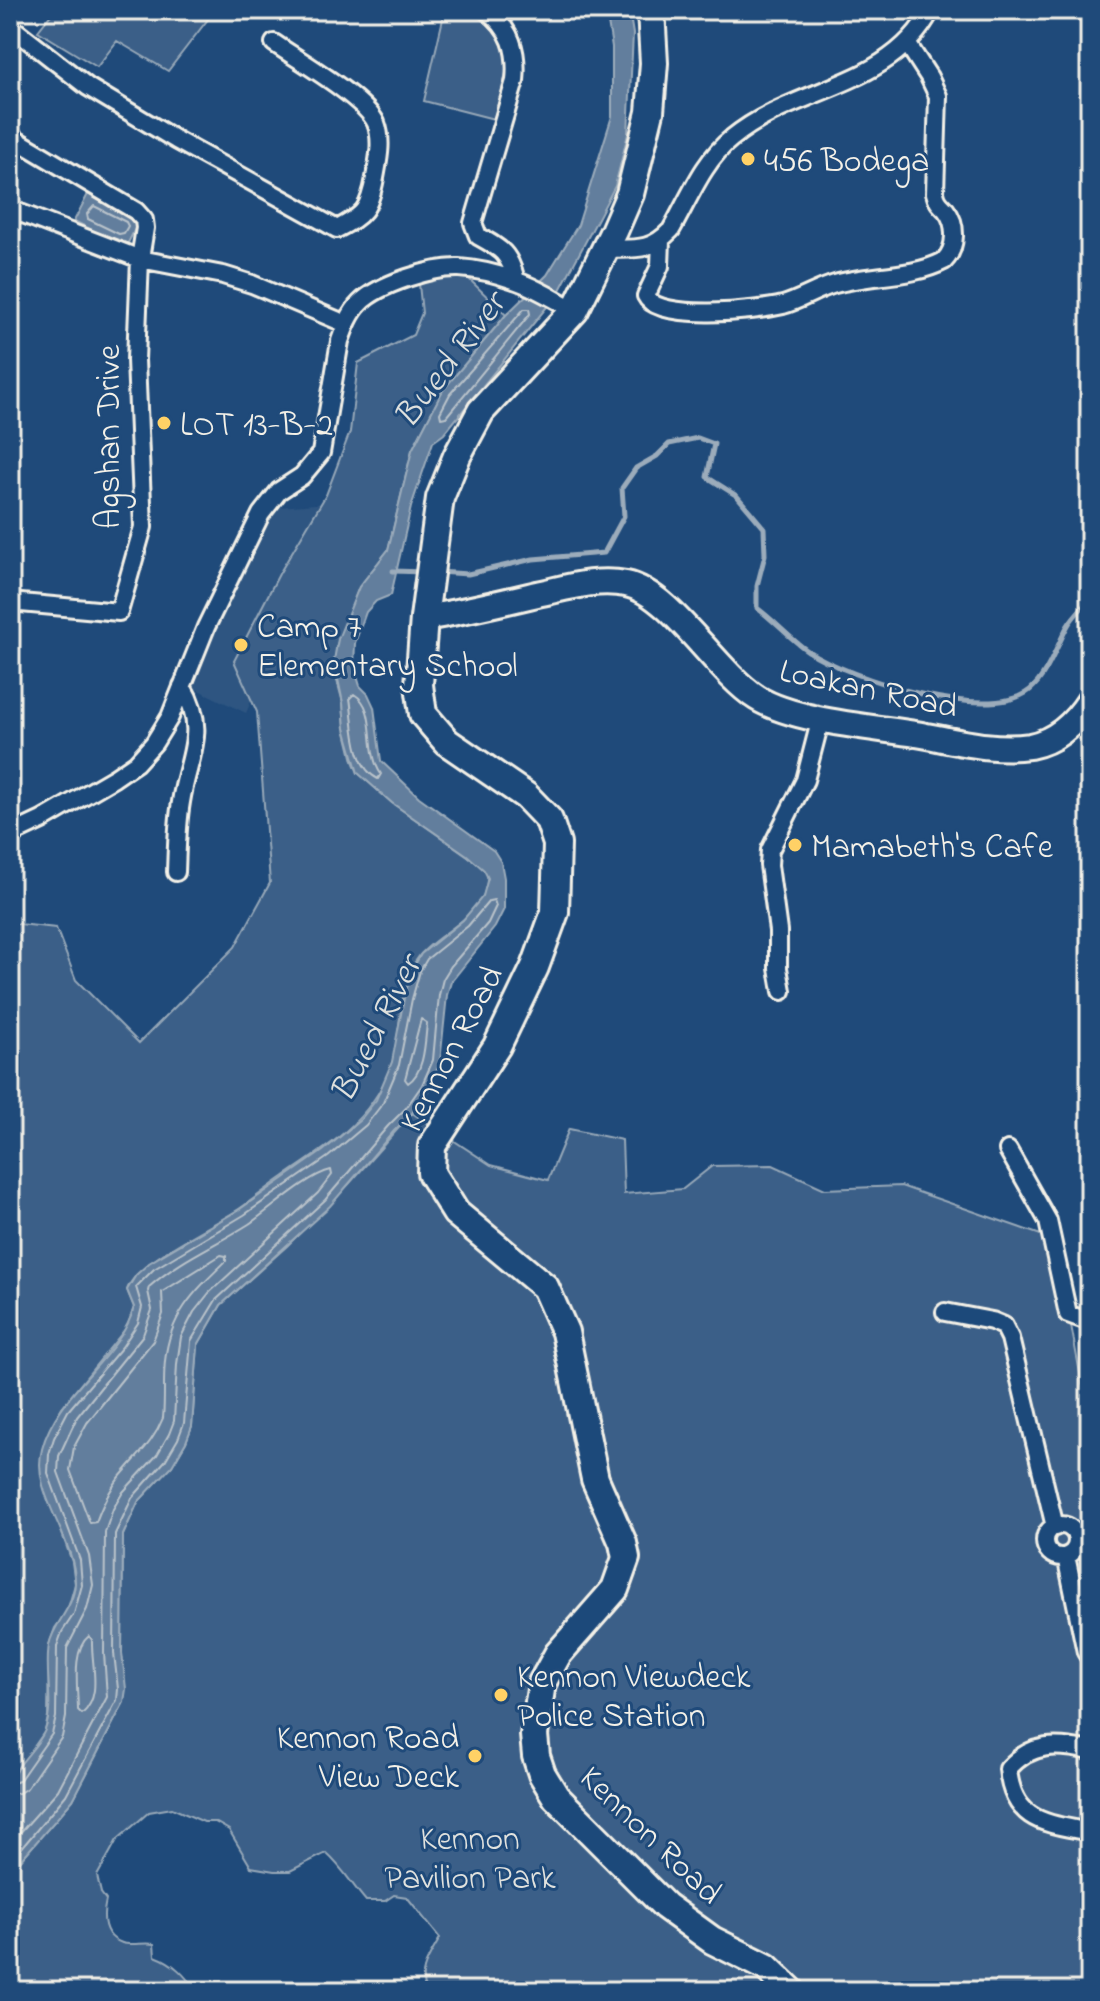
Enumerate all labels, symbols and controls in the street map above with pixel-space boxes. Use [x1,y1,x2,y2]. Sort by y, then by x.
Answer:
place label: 456 Bodega [764,138,929,188]
marker: 456 Bodega [739,150,757,168]
water label: Bued River [383,279,523,441]
street label: Agshan Drive [86,344,136,529]
place label: LOT 13-B-2 [180,402,333,452]
marker: LOT 13-B-2 [155,414,173,432]
place label: Camp 7 Elementary School [257,604,518,693]
marker: Camp 7 Elementary School [232,636,250,654]
street label: Loakan Road [774,648,962,734]
place label: Mamabeth's Cafe [811,824,1054,874]
marker: Mamabeth's Cafe [786,836,804,854]
water label: Bued River [318,944,439,1113]
street label: Kennon Road [389,958,518,1142]
place label: Kennon Viewdeck Police Station [517,1654,751,1743]
marker: Kennon Viewdeck Police Station [492,1686,510,1704]
place label: Kennon Road View Deck [277,1715,459,1804]
marker: Kennon Road View Deck [466,1747,484,1765]
street label: Kennon Road [566,1756,732,1918]
park label: Kennon Pavilion Park [384,1816,556,1905]

